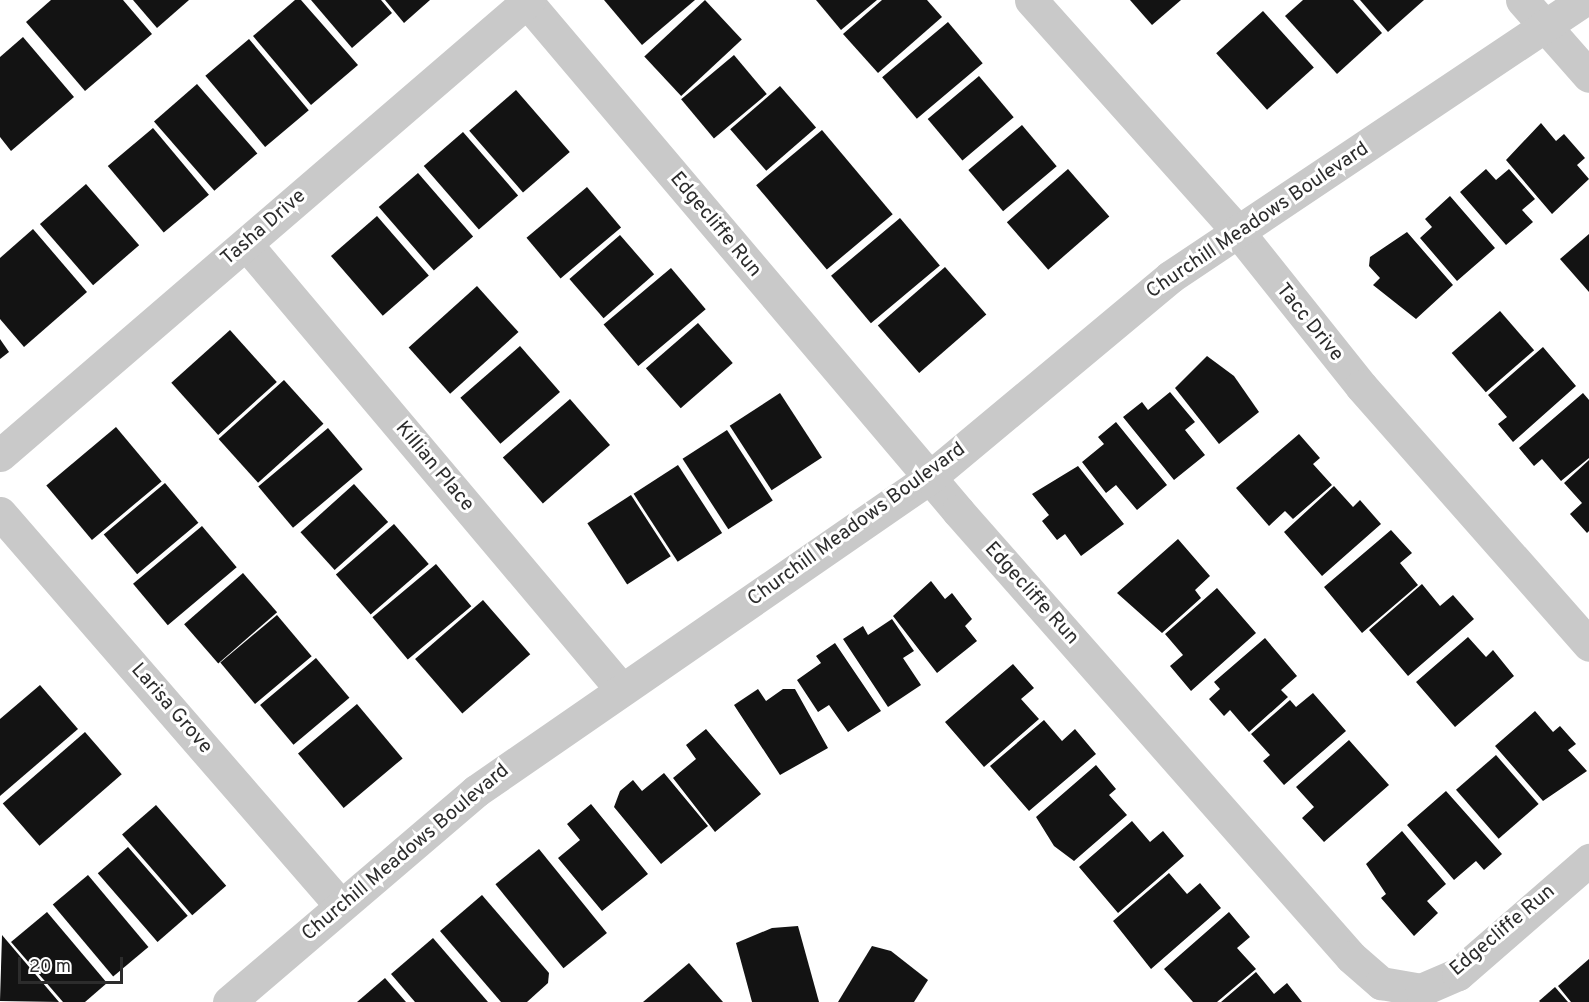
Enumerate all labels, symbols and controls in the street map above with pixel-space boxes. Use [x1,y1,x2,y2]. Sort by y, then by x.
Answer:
street label: Churchill Meadows Boulevard [1142,138,1374,304]
street label: Edgecliffe Run [664,168,766,282]
street label: Tasha Drive [217,185,311,271]
street label: Tacc Drive [1270,279,1348,367]
street label: Killian Place [389,417,479,517]
street label: Churchill Meadows Boulevard [744,438,970,612]
street label: Edgecliffe Run [979,538,1083,650]
street label: Larisa Grove [125,659,217,759]
street label: Churchill Meadows Boulevard [298,759,514,947]
street label: Edgecliffe Run [1446,880,1560,982]
scale bar [21,945,126,983]
text: 20 m [29,956,71,979]

